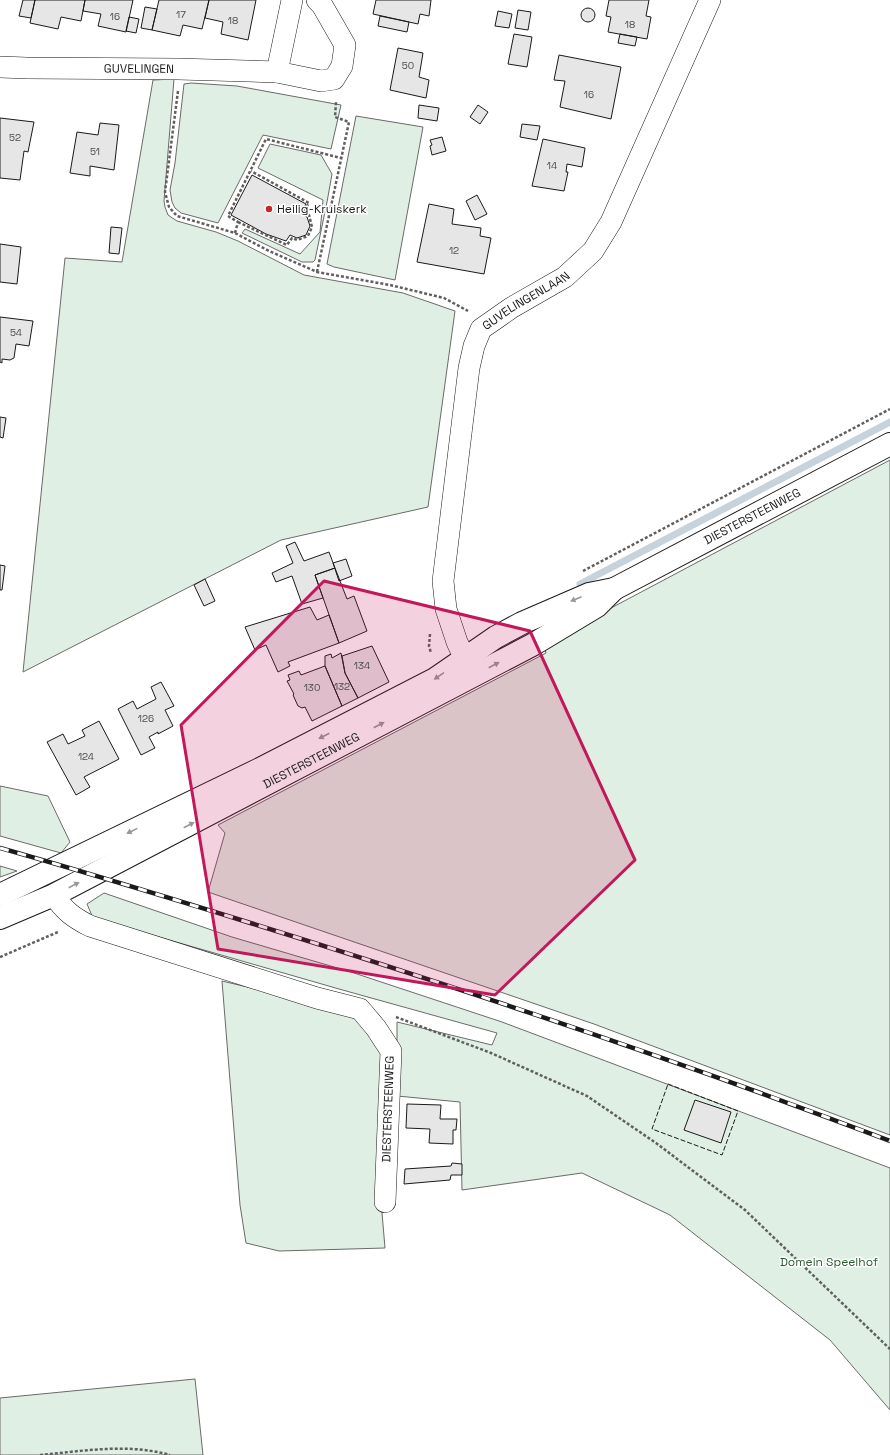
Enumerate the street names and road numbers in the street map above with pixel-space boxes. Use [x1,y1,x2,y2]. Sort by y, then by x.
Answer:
street label: GUVELINGEN [104,61,174,77]
street label: GUVELINGENLAAN [479,268,574,334]
street label: DIESTERSTEENWEG [701,484,803,548]
street label: DIESTERSTEENWEG [260,729,362,792]
street label: DIESTERSTEENWEG [378,1055,398,1163]

